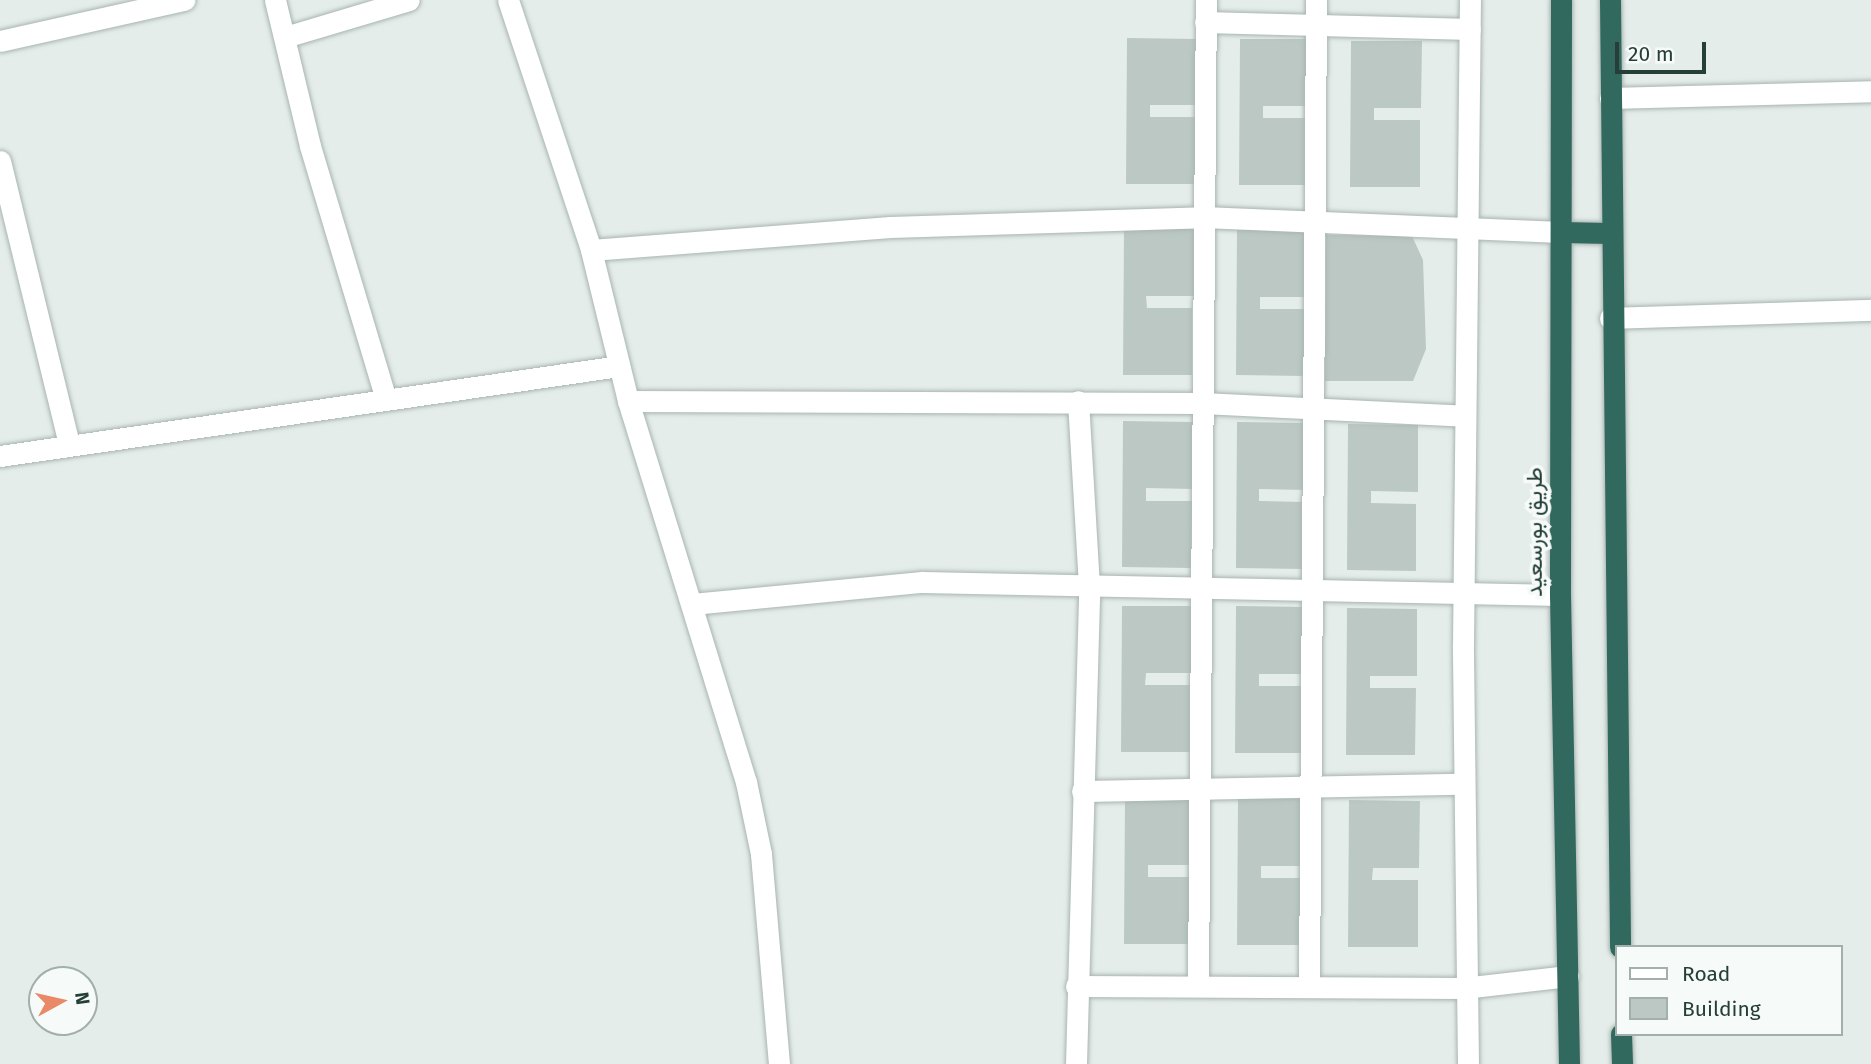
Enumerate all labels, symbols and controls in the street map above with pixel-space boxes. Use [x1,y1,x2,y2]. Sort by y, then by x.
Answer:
scale bar [1619,28,1710,72]
text: 20 m [1628,41,1674,67]
street label: طريق بورسعيد [1520,467,1548,597]
legend [1616,945,1843,1036]
text: Road [1682,961,1730,987]
north arrow [28,966,98,1036]
text: N [70,990,95,1006]
text: Building [1682,996,1761,1022]

